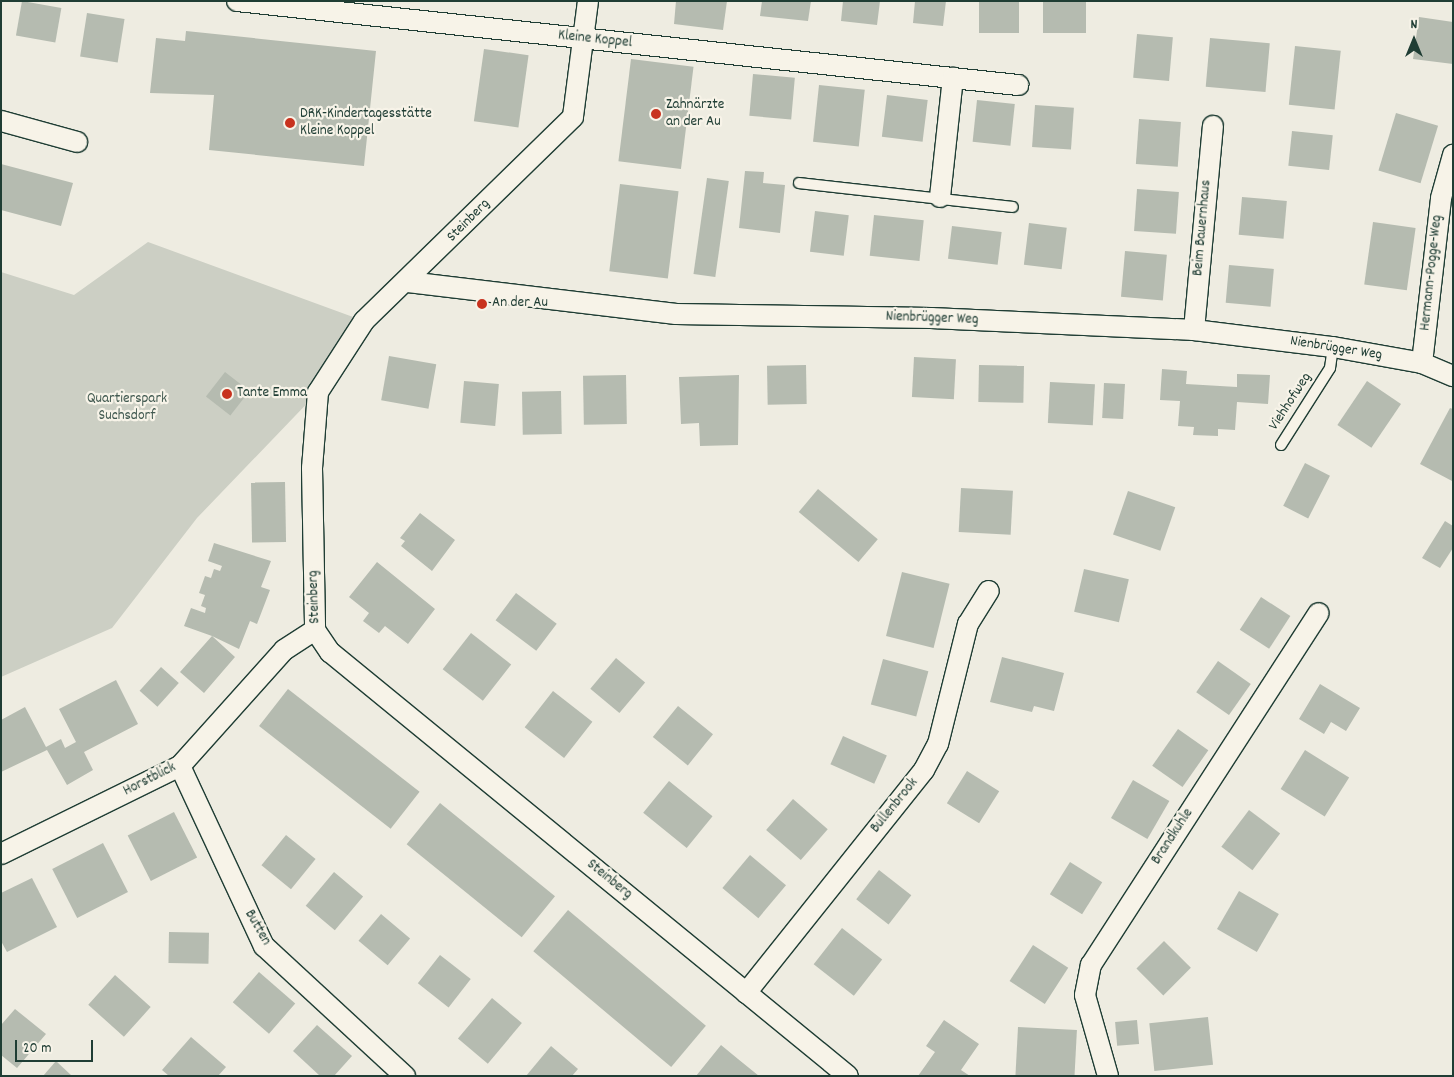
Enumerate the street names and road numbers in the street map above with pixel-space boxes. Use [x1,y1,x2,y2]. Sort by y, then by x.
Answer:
street label: Kleine Koppel [557,27,633,53]
street label: Beim Bauernhaus [1190,179,1216,277]
street label: Steinberg [444,196,494,246]
street label: Hermann-Pogge-Weg [1417,214,1447,332]
street label: Nienbrügger Weg [885,308,979,330]
street label: Nienbrügger Weg [1289,333,1383,365]
street label: Viehhofweg [1266,370,1316,434]
street label: Steinberg [305,570,325,624]
street label: Horstblick [121,759,179,801]
street label: Bullenbrook [867,775,923,837]
street label: Brandkuhle [1148,806,1198,868]
street label: Steinberg [582,856,636,904]
street label: Butten [240,907,274,949]

